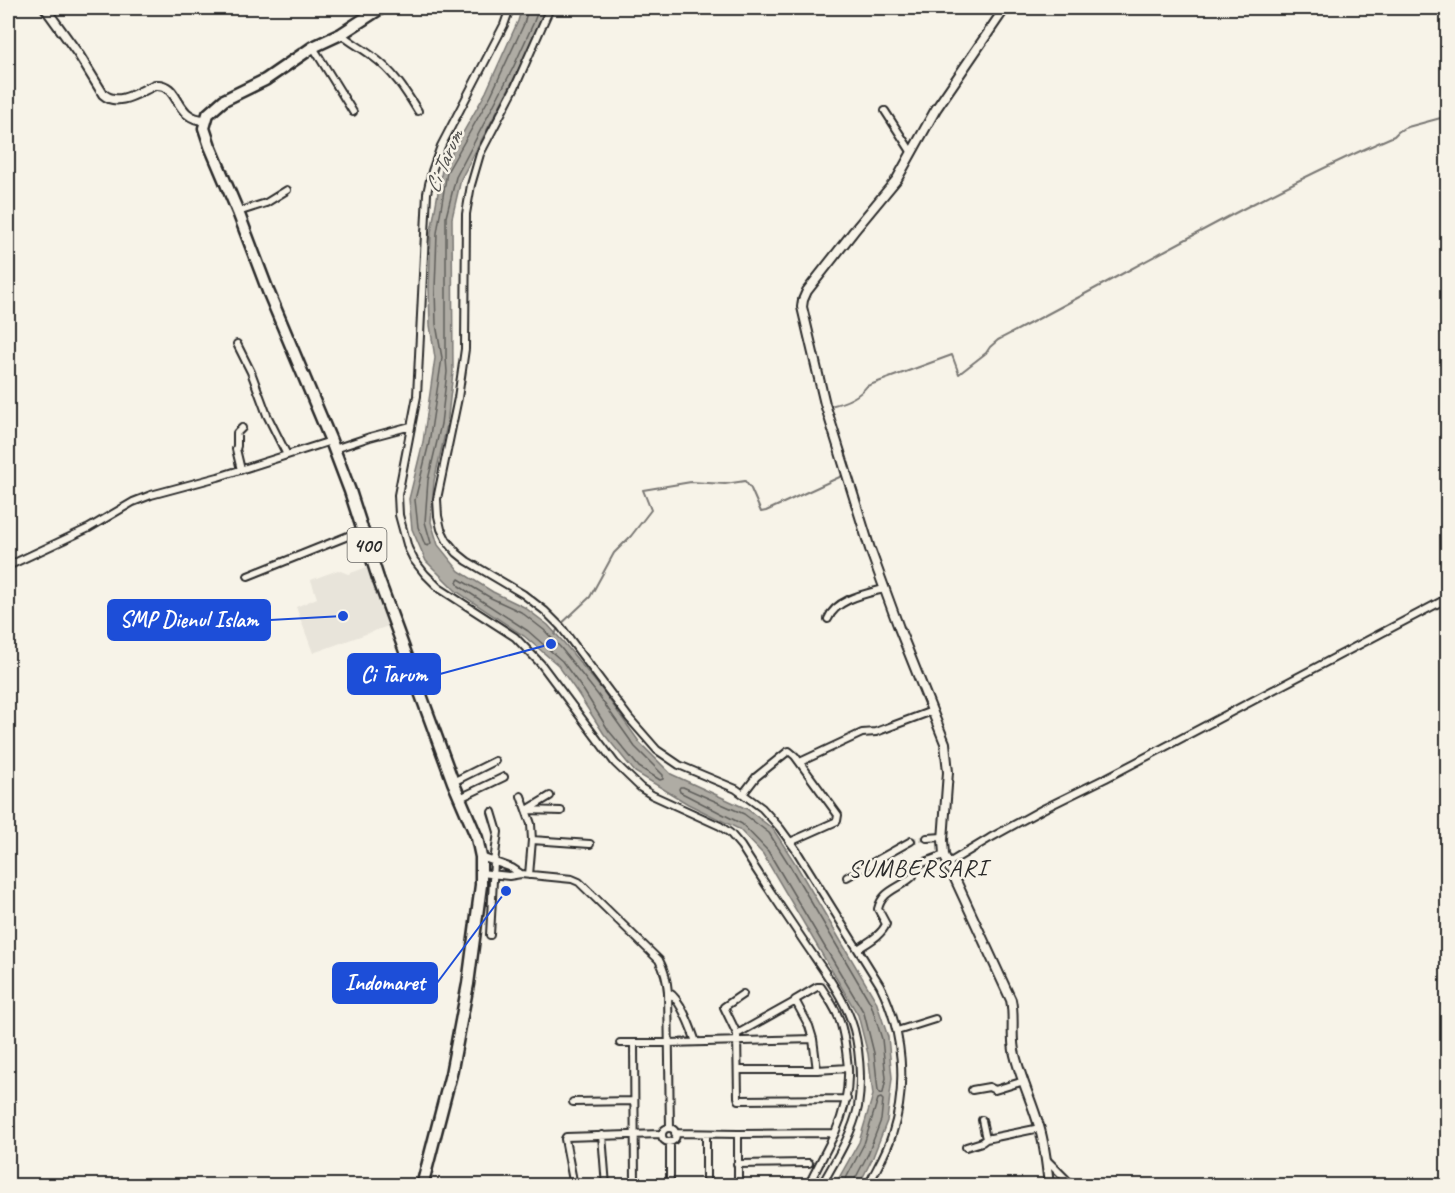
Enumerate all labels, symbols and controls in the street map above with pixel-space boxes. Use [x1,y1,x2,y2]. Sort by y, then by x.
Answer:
water label: Ci Tarum [418,123,471,197]
road number: 400 [348,528,386,562]
callout: SMP Dienul Islam [108,600,270,640]
text: SMP Dienul Islam [120,606,260,634]
callout: Ci Tarum [348,654,440,694]
text: Ci Tarum [361,661,429,689]
district label: SUMBERSARI [848,853,992,883]
callout: Indomaret [333,963,437,1003]
text: Indomaret [345,969,428,997]

